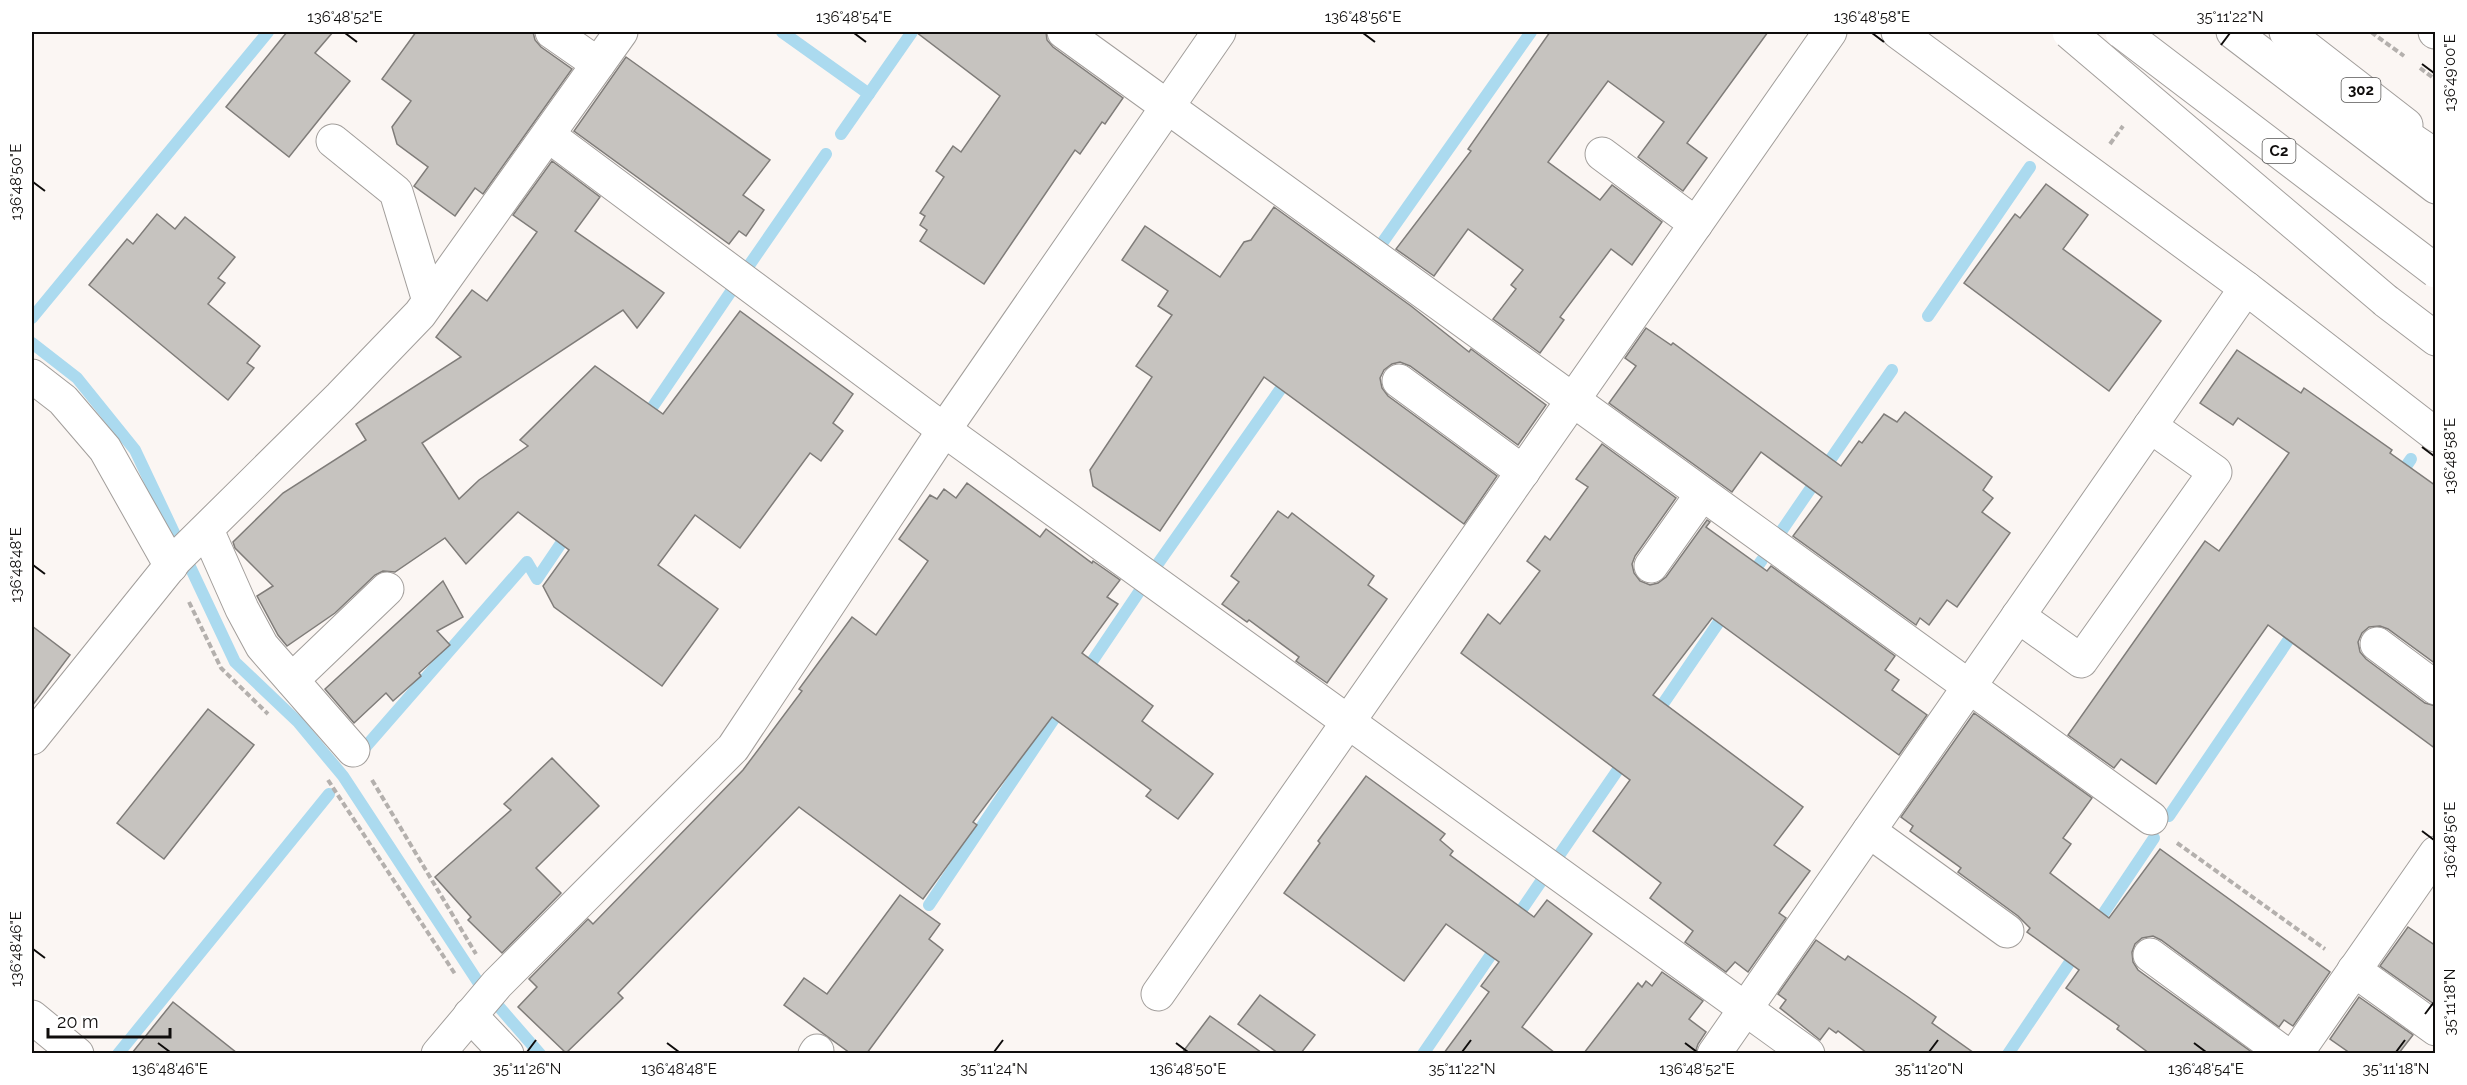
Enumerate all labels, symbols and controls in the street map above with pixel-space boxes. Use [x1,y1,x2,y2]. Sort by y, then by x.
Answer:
text: 136°48'52"E [307,8,383,26]
text: 136°48'54"E [816,8,892,26]
text: 136°48'56"E [1325,8,1401,26]
text: 136°48'58"E [1834,8,1910,26]
text: 35°11'22"N [2196,8,2264,26]
text: 136°49'00"E [2441,34,2459,112]
road number: 302 [2342,78,2380,102]
road number: C2 [2262,139,2296,163]
text: 136°48'50"E [7,144,25,220]
text: 136°48'58"E [2441,418,2459,494]
text: 136°48'48"E [7,527,25,603]
text: 136°48'56"E [2441,802,2459,878]
text: 136°48'46"E [7,911,25,987]
text: 35°11'18"N [2441,969,2459,1035]
scale bar [48,1001,170,1039]
text: 20 m [57,1011,99,1032]
text: 136°48'46"E [132,1060,208,1078]
text: 35°11'26"N [493,1060,561,1078]
text: 136°48'48"E [641,1060,717,1078]
text: 35°11'24"N [960,1060,1028,1078]
text: 136°48'50"E [1150,1060,1226,1078]
text: 35°11'22"N [1428,1060,1496,1078]
text: 136°48'52"E [1659,1060,1735,1078]
text: 35°11'20"N [1895,1060,1963,1078]
text: 136°48'54"E [2168,1060,2244,1078]
text: 35°11'18"N [2363,1060,2429,1078]

